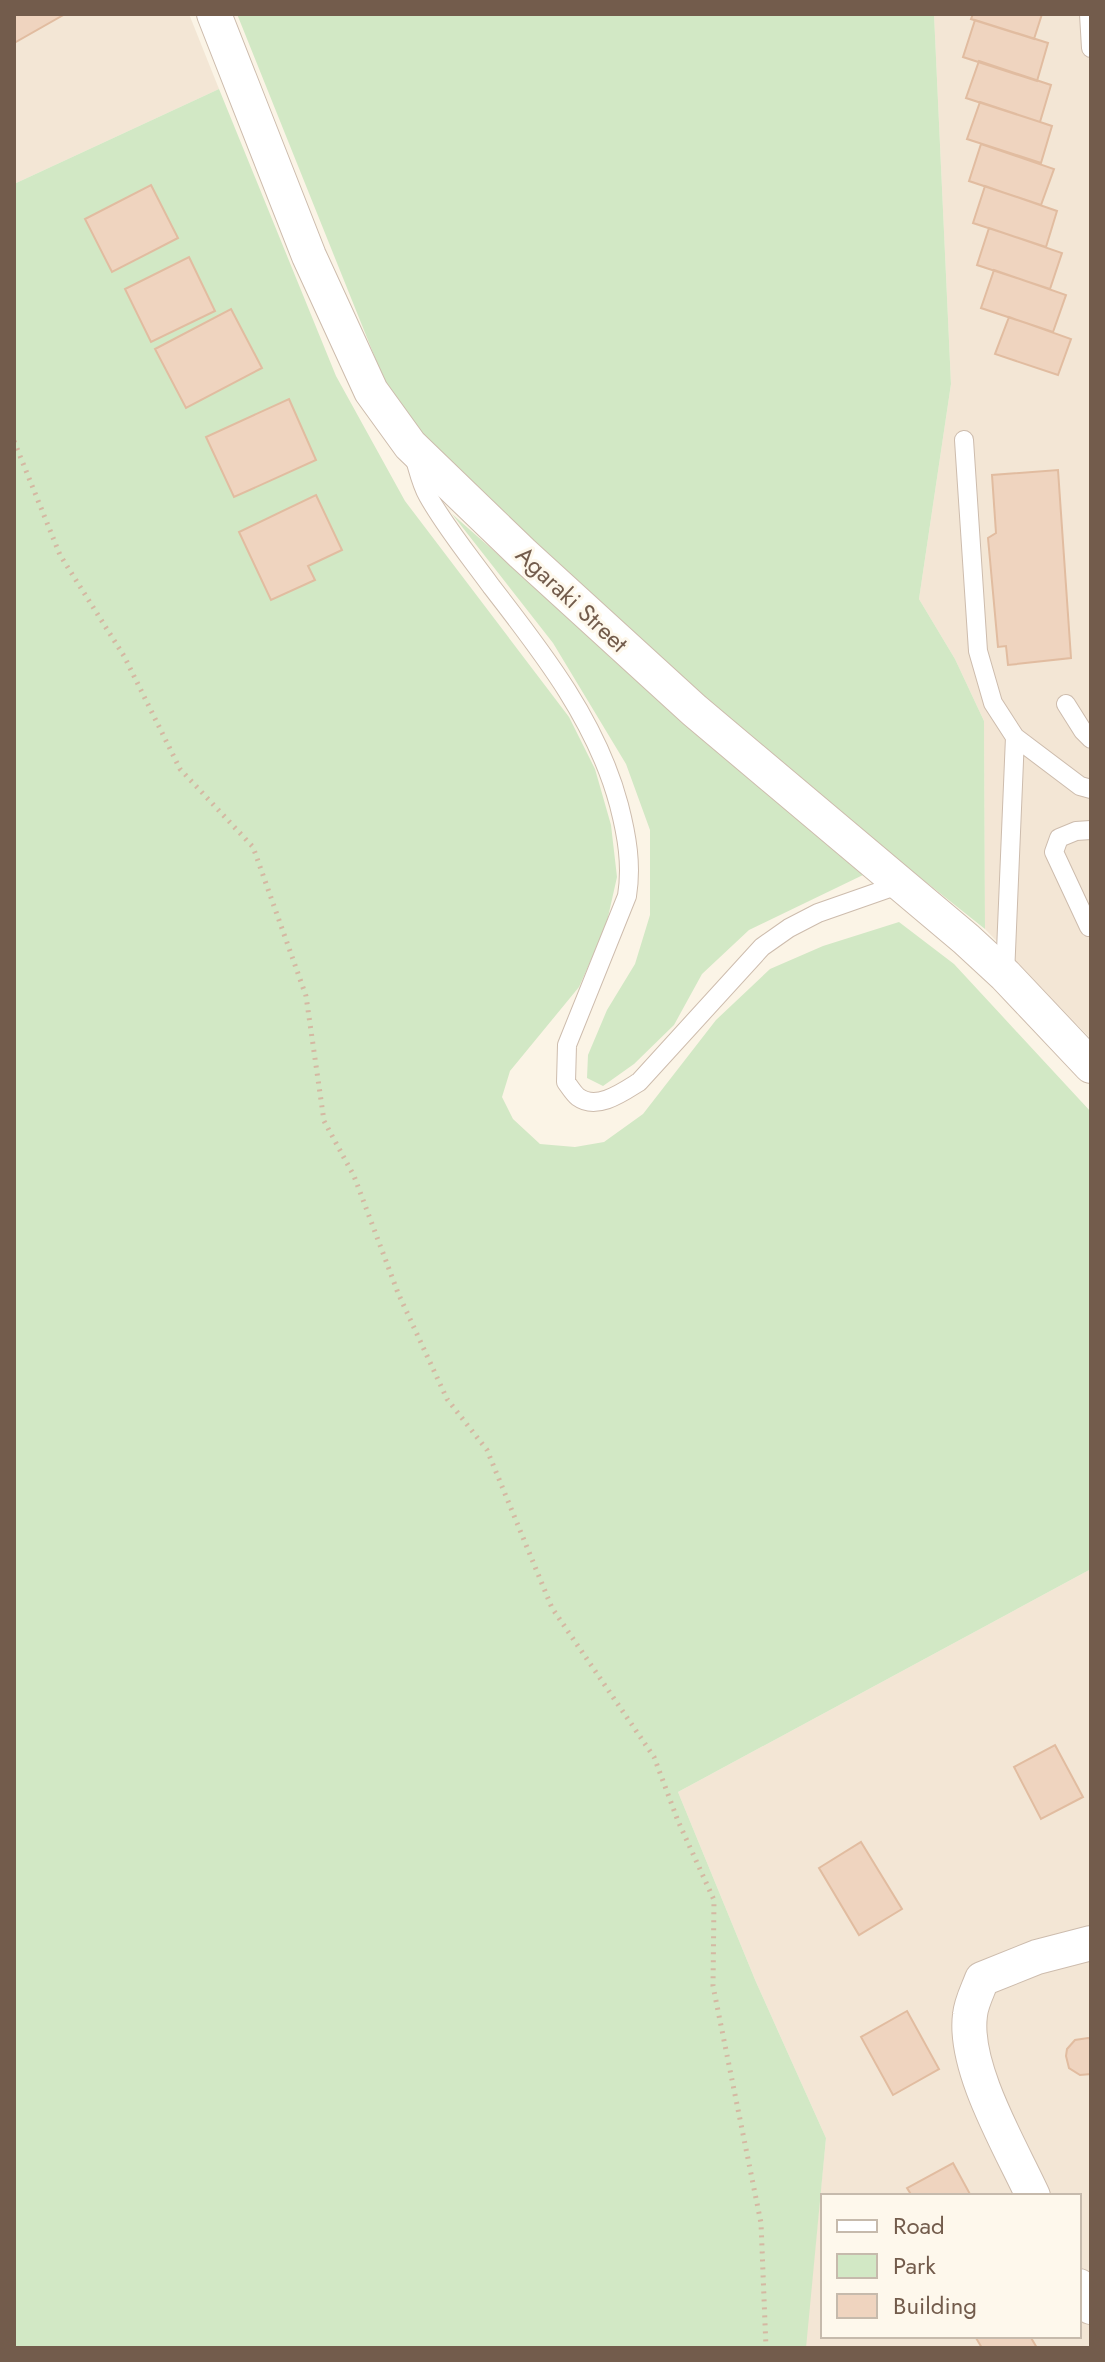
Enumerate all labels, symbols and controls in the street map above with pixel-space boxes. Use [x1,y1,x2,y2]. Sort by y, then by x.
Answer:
street label: Agaraki Street [508,538,636,660]
legend [821,2194,1081,2338]
text: Road [893,2208,945,2243]
text: Park [893,2248,936,2283]
text: Building [893,2288,977,2323]

